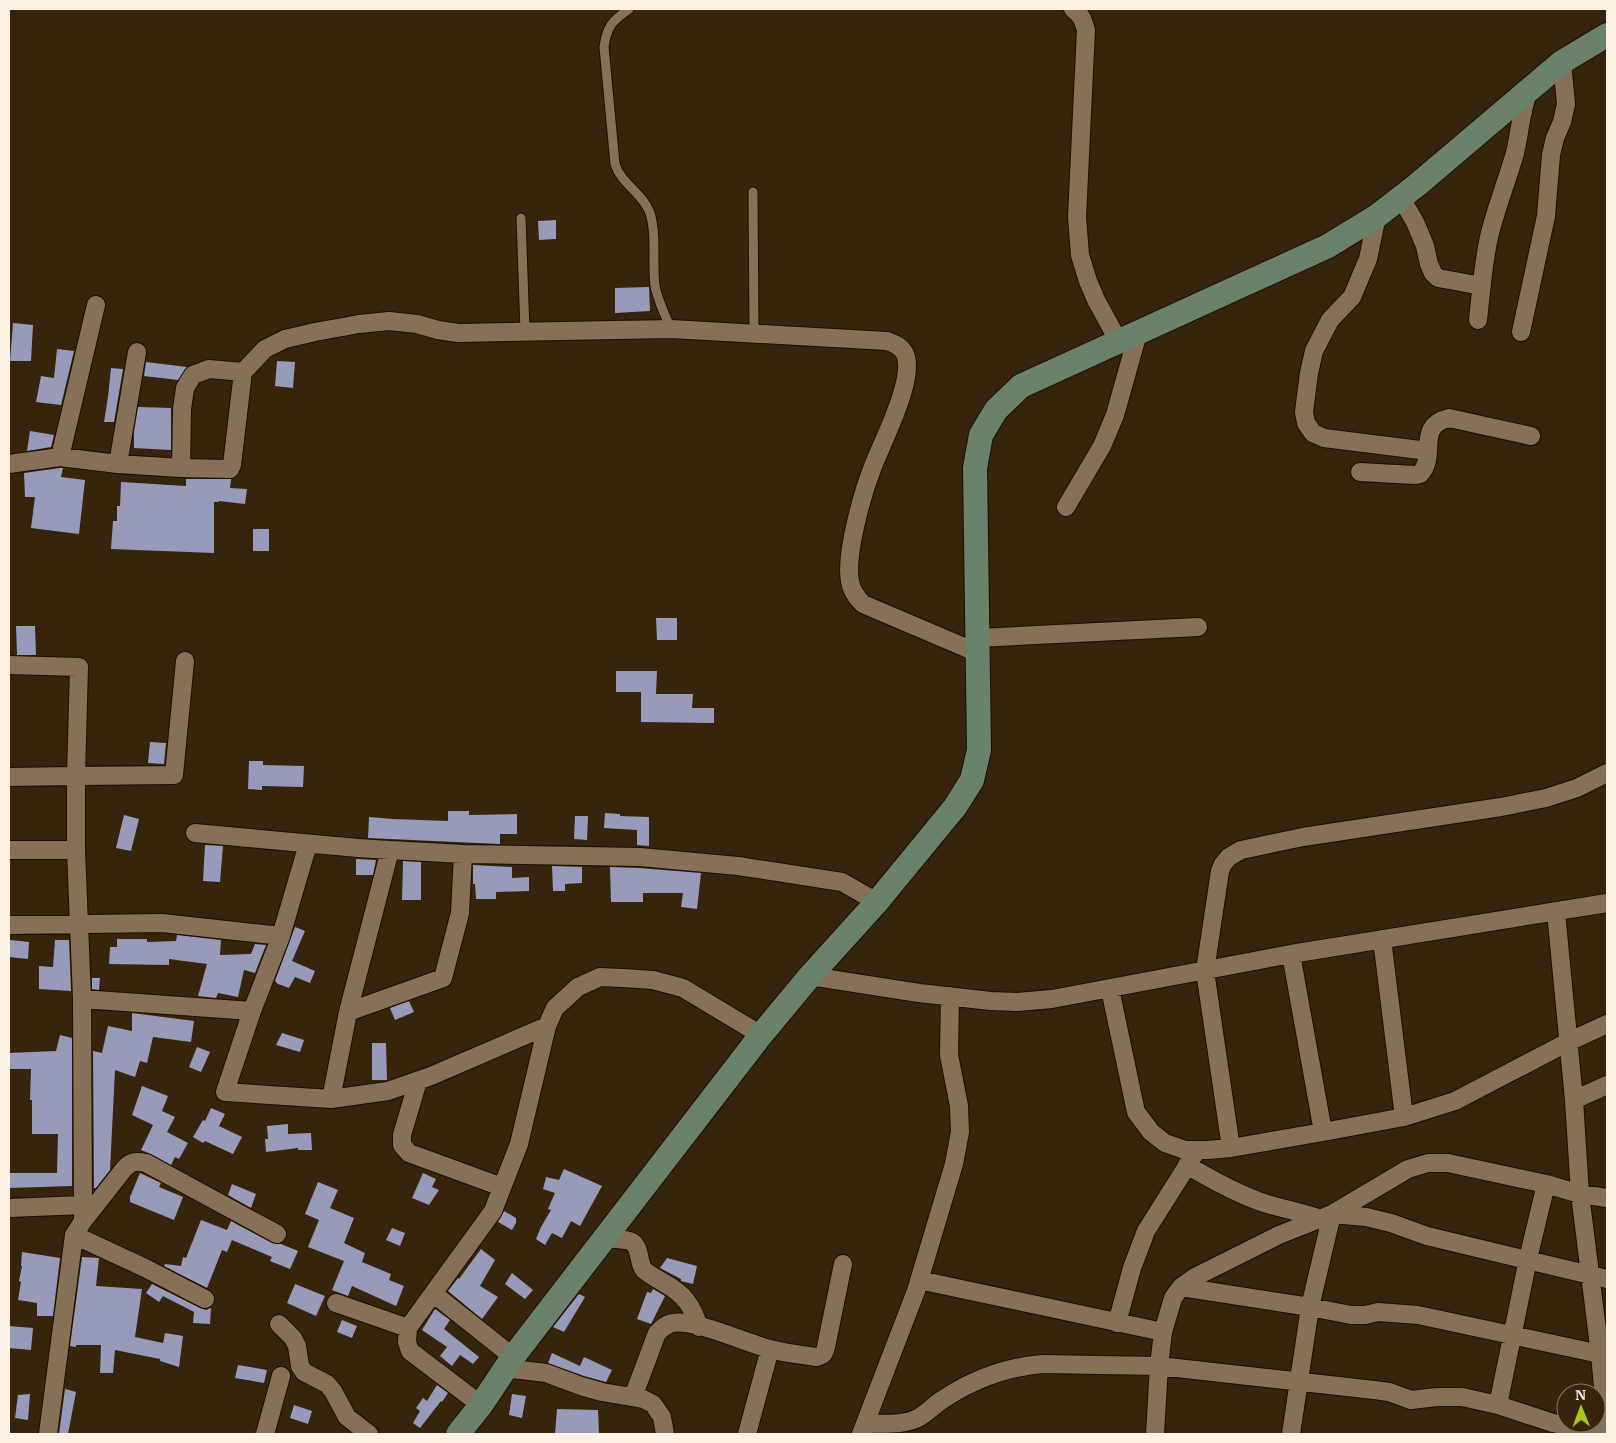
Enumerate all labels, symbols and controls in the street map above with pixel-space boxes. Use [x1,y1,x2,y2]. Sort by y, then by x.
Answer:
north arrow [1556,1383,1606,1433]
text: N [1575,1386,1586,1404]

